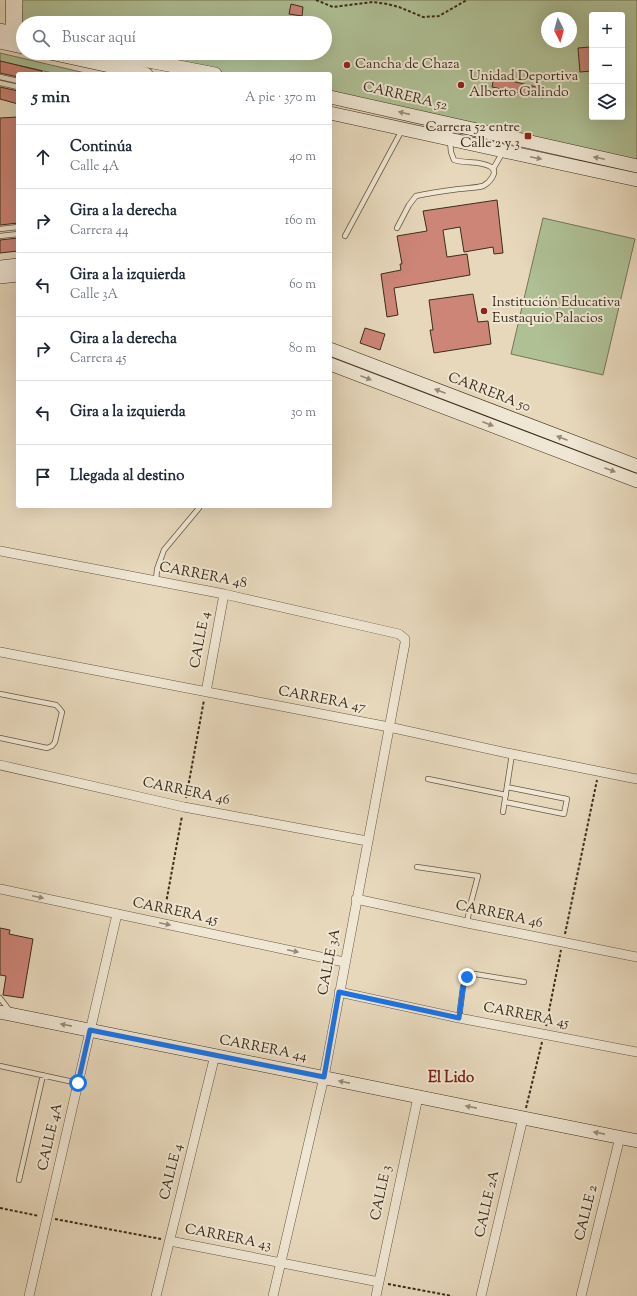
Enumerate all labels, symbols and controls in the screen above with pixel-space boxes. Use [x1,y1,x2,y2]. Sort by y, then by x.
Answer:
north arrow [541,12,577,48]
map controls [589,12,625,120]
button: + [589,12,625,48]
search box [16,16,332,60]
icon: search [30,27,52,49]
text: Buscar aquí [62,28,136,49]
button: − [589,48,625,84]
place label: Cancha de Chaza [355,55,460,75]
marker: Cancha de Chaza [342,60,352,70]
place label: Unidad Deportiva Alberto Galindo [469,67,579,103]
street label: CARRERA 52 [361,78,450,117]
marker: Unidad Deportiva Alberto Galindo [456,80,466,90]
button: layers [589,84,625,120]
text: 5 min [32,86,70,110]
text: A pie · 370 m [245,89,316,107]
one-way arrow [398,110,410,116]
place label: Carrera 52 entre Calle 2 y 3 [425,118,520,154]
marker: Carrera 52 entre Calle 2 y 3 [523,131,533,141]
text: Continúa [70,137,132,158]
icon: ahead [32,146,54,168]
text: 40 m [289,148,316,166]
one-way arrow [593,154,605,160]
one-way arrow [530,155,542,161]
text: Calle 4A [70,158,119,176]
text: Gira a la derecha [70,201,177,222]
icon: right [32,210,54,232]
text: 160 m [285,212,316,230]
text: Carrera 44 [70,222,129,240]
text: Gira a la izquierda [70,265,186,286]
icon: left [32,274,54,296]
text: 60 m [289,276,316,294]
text: Calle 3A [70,286,118,304]
place label: Institución Educativa Eustaquio Palacios [492,293,621,329]
marker: Institución Educativa Eustaquio Palacios [479,306,489,316]
text: Gira a la derecha [70,329,177,350]
icon: right [32,338,54,360]
text: 80 m [289,340,316,358]
text: Carrera 45 [70,350,127,368]
street label: CARRERA 50 [445,368,533,418]
one-way arrow [361,375,373,381]
one-way arrow [434,388,446,394]
icon: left [32,402,54,424]
text: Gira a la izquierda [70,402,186,423]
text: 30 m [290,404,316,422]
one-way arrow [482,421,494,427]
one-way arrow [555,434,567,440]
icon: arrive [32,466,54,488]
text: Llegada al destino [70,466,185,487]
one-way arrow [604,468,616,474]
street label: CARRERA 48 [157,558,249,594]
street label: CALLE 4 [186,610,216,670]
street label: CARRERA 47 [276,682,368,718]
street label: CARRERA 46 [140,773,232,811]
street label: CARRERA 45 [130,893,220,931]
one-way arrow [32,895,44,901]
street label: CARRERA 46 [453,896,545,934]
one-way arrow [159,921,172,927]
street label: CALLE 3A [314,926,346,997]
one-way arrow [286,948,299,954]
route end [458,968,476,986]
street label: CARRERA 45 [481,998,571,1034]
one-way arrow [59,1022,72,1028]
street label: CARRERA 44 [217,1031,309,1067]
district label: El Lido [428,1068,474,1089]
route start [69,1074,87,1092]
one-way arrow [338,1078,350,1084]
street label: CALLE 4A [34,1101,69,1173]
one-way arrow [465,1104,477,1110]
one-way arrow [593,1130,605,1136]
street label: CALLE 4 [155,1142,189,1202]
street label: CALLE 3 [366,1163,398,1222]
street label: CALLE 2A [471,1168,506,1240]
street label: CALLE 2 [570,1183,604,1243]
street label: CARRERA 43 [183,1220,273,1256]

